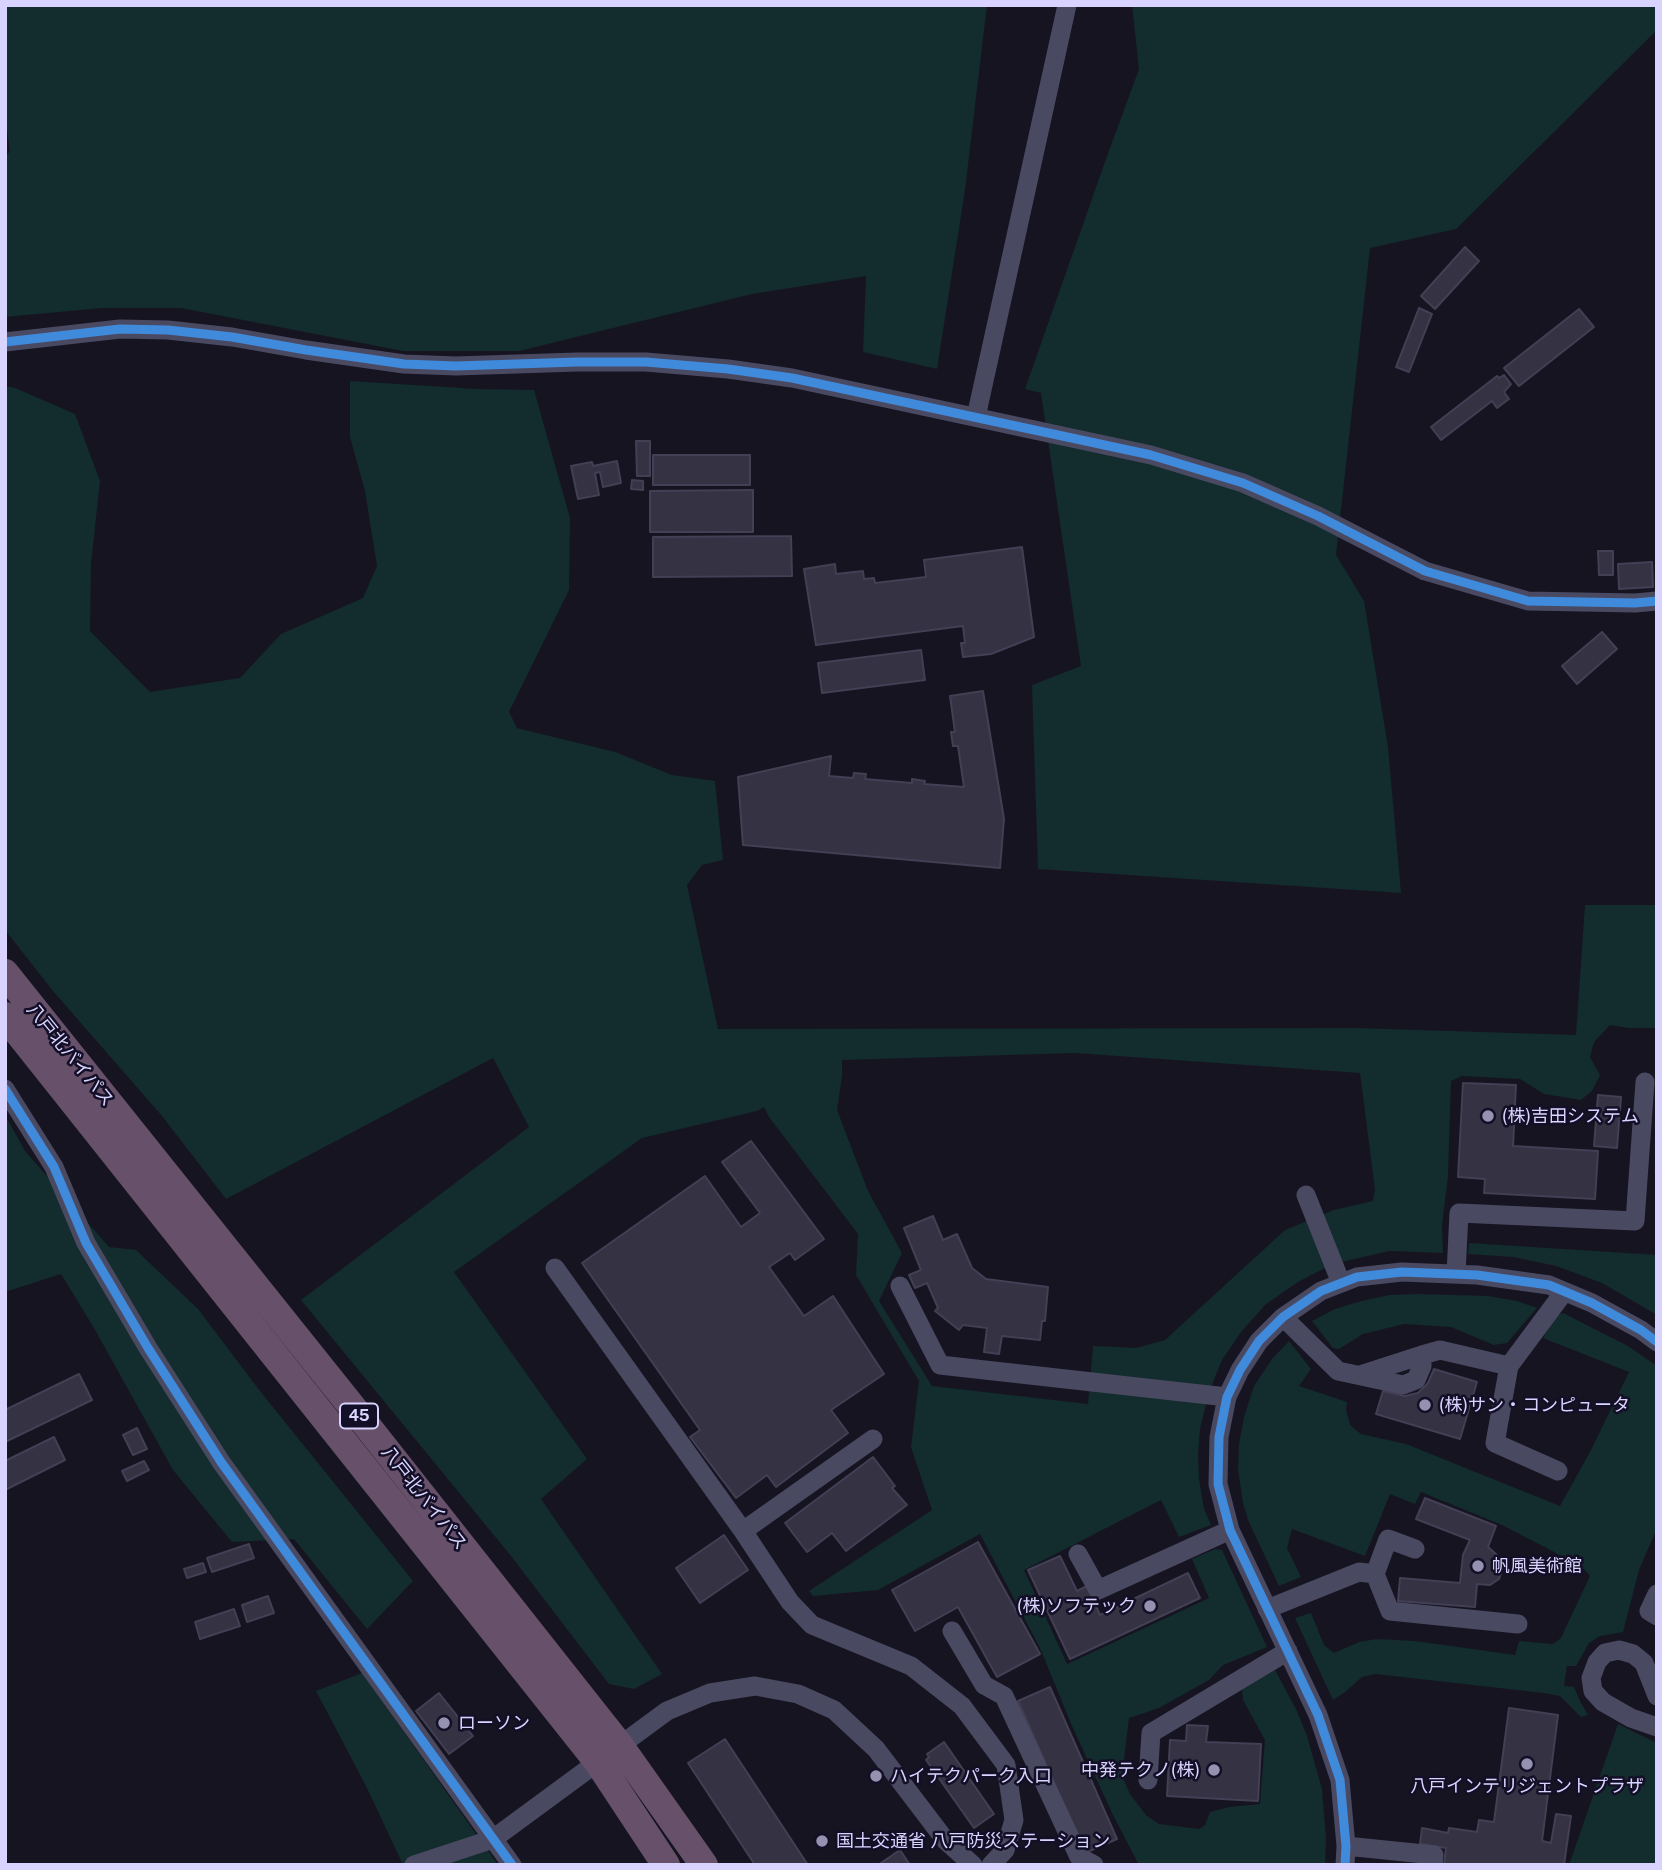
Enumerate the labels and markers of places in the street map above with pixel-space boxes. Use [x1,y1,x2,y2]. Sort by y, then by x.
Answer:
place label: (株)吉田システム [1502,1105,1639,1127]
marker: (株)吉田システム [1480,1108,1496,1124]
place label: (株)サン・コンピュータ [1439,1394,1630,1416]
marker: (株)サン・コンピュータ [1417,1397,1433,1413]
place label: 帆風美術館 [1492,1555,1582,1577]
marker: 帆風美術館 [1470,1558,1486,1574]
place label: (株)ソフテック [1017,1595,1136,1617]
marker: (株)ソフテック [1142,1598,1158,1614]
place label: ローソン [458,1712,530,1734]
marker: ローソン [436,1715,452,1731]
marker: 八戸インテリジェントプラザ [1519,1756,1535,1772]
place label: 中発テクノ(株) [1081,1759,1200,1781]
marker: 中発テクノ(株) [1206,1762,1222,1778]
place label: ハイテクパーク入口 [890,1765,1052,1787]
marker: ハイテクパーク入口 [868,1768,884,1784]
place label: 八戸インテリジェントプラザ [1410,1775,1644,1797]
place label: 国土交通省 八戸防災ステーション [836,1830,1110,1852]
marker: 国土交通省 八戸防災ステーション [814,1833,830,1849]

